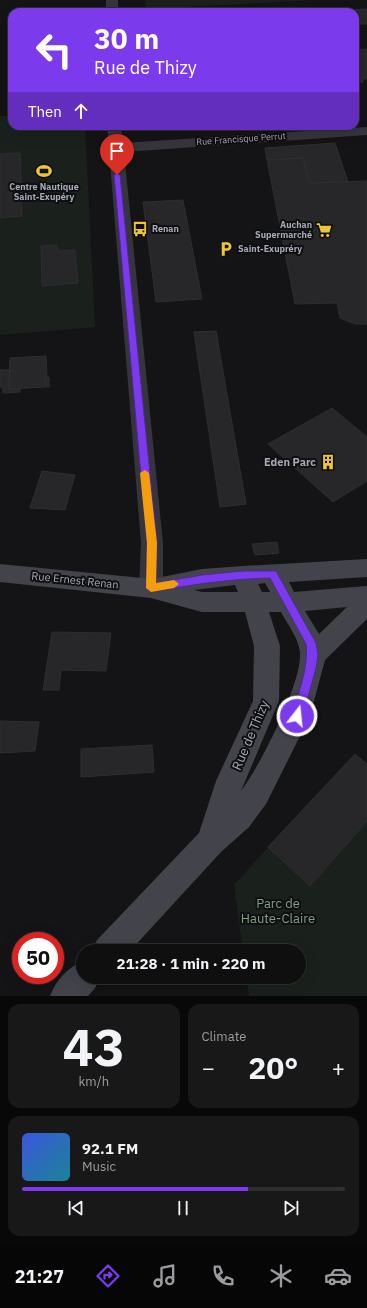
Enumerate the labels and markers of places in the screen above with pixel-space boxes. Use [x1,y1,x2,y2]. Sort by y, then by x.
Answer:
pin [100,134,134,175]
sports icon: Centre Nautique Saint-Exupéry [35,162,53,180]
place label: Centre Nautique Saint-Exupéry [9,181,79,202]
place label: Auchan Supermarché [255,219,312,240]
bus stop icon: Renan [131,220,149,238]
supermarket icon: Auchan Supermarché [315,221,333,239]
place label: Renan [152,223,179,234]
parking icon: Saint-Exupréry [217,240,235,258]
place label: Saint-Exupréry [238,243,302,254]
building icon: Eden Parc [319,453,337,471]
place label: Eden Parc [264,455,316,469]

